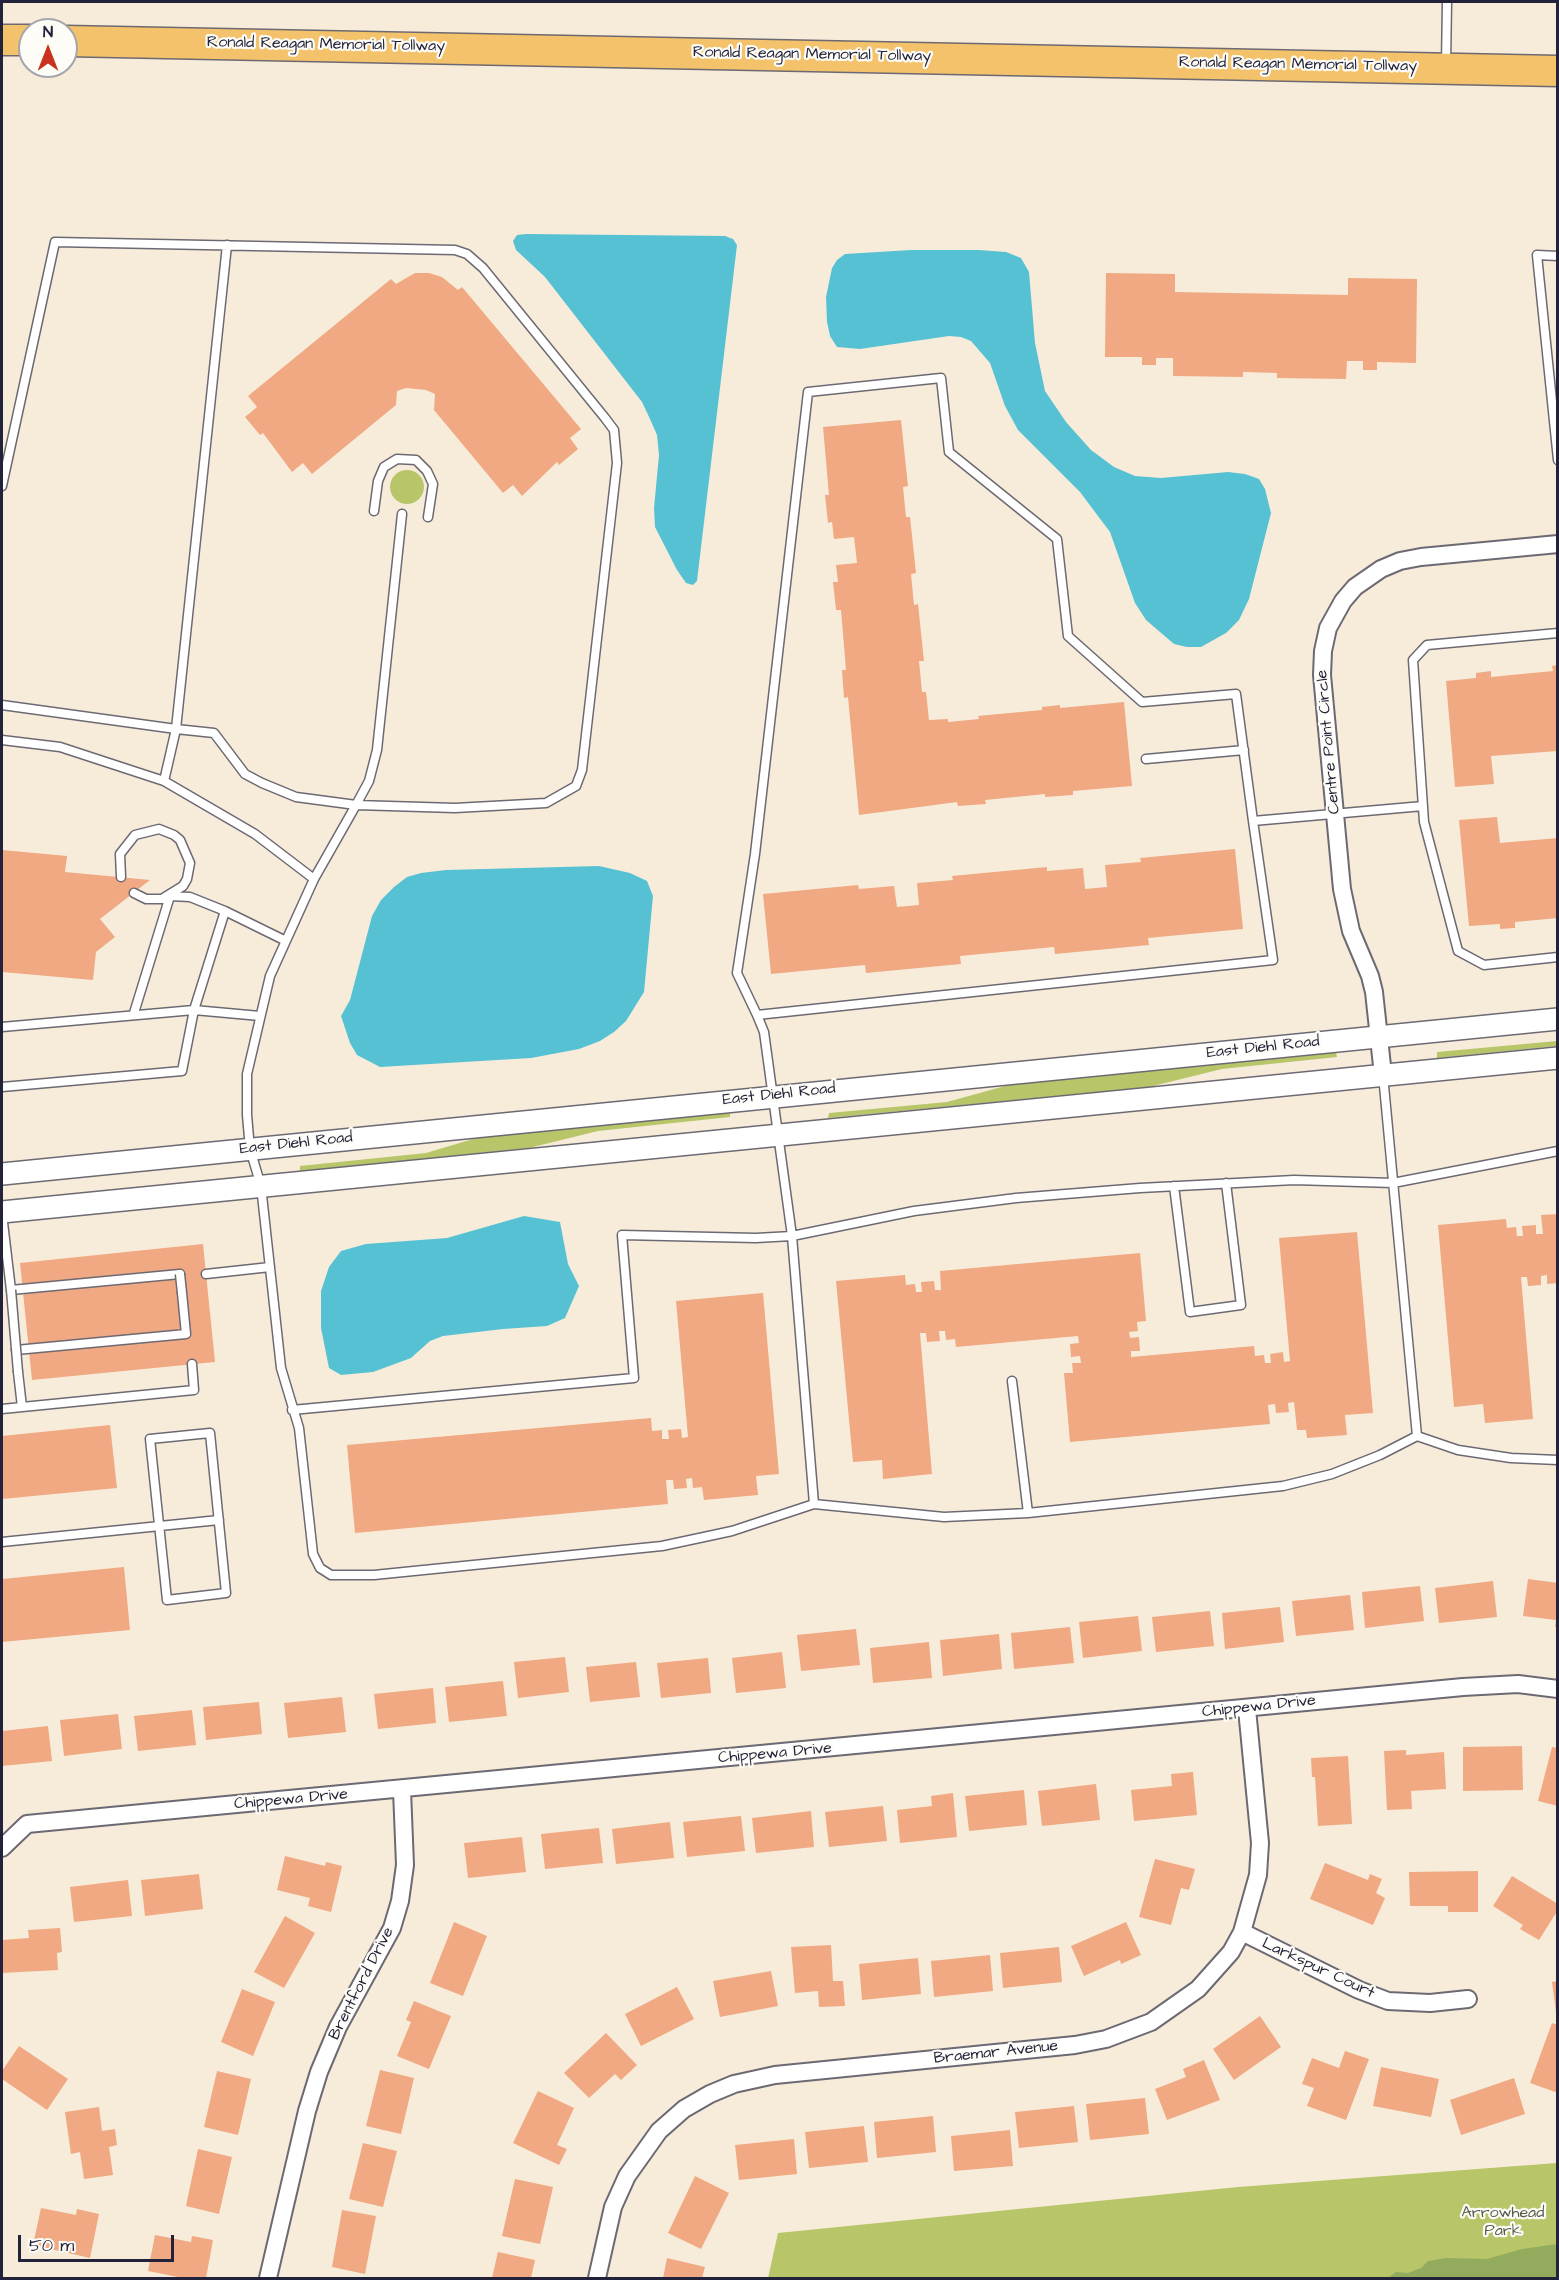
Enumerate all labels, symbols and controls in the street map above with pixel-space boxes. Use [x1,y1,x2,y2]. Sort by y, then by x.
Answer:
north arrow [18,18,78,78]
text: N [43,21,53,43]
street label: Ronald Reagan Memorial Tollway [207,33,445,57]
street label: Ronald Reagan Memorial Tollway [693,43,931,67]
street label: Ronald Reagan Memorial Tollway [1179,53,1417,77]
street label: Centre Point Circle [1313,669,1345,815]
street label: East Diehl Road [1206,1033,1320,1063]
street label: East Diehl Road [722,1080,836,1110]
street label: East Diehl Road [239,1129,353,1159]
street label: Chippewa Drive [1201,1691,1317,1723]
street label: Chippewa Drive [717,1739,833,1769]
street label: Chippewa Drive [233,1785,349,1815]
street label: Brentford Drive [325,1924,399,2044]
street label: Larkspur Court [1259,1935,1377,2003]
street label: Braemar Avenue [933,2037,1059,2069]
park label: Arrowhead Park [1462,2204,1544,2242]
scale bar [21,2223,177,2261]
text: 50 m [29,2233,74,2258]

